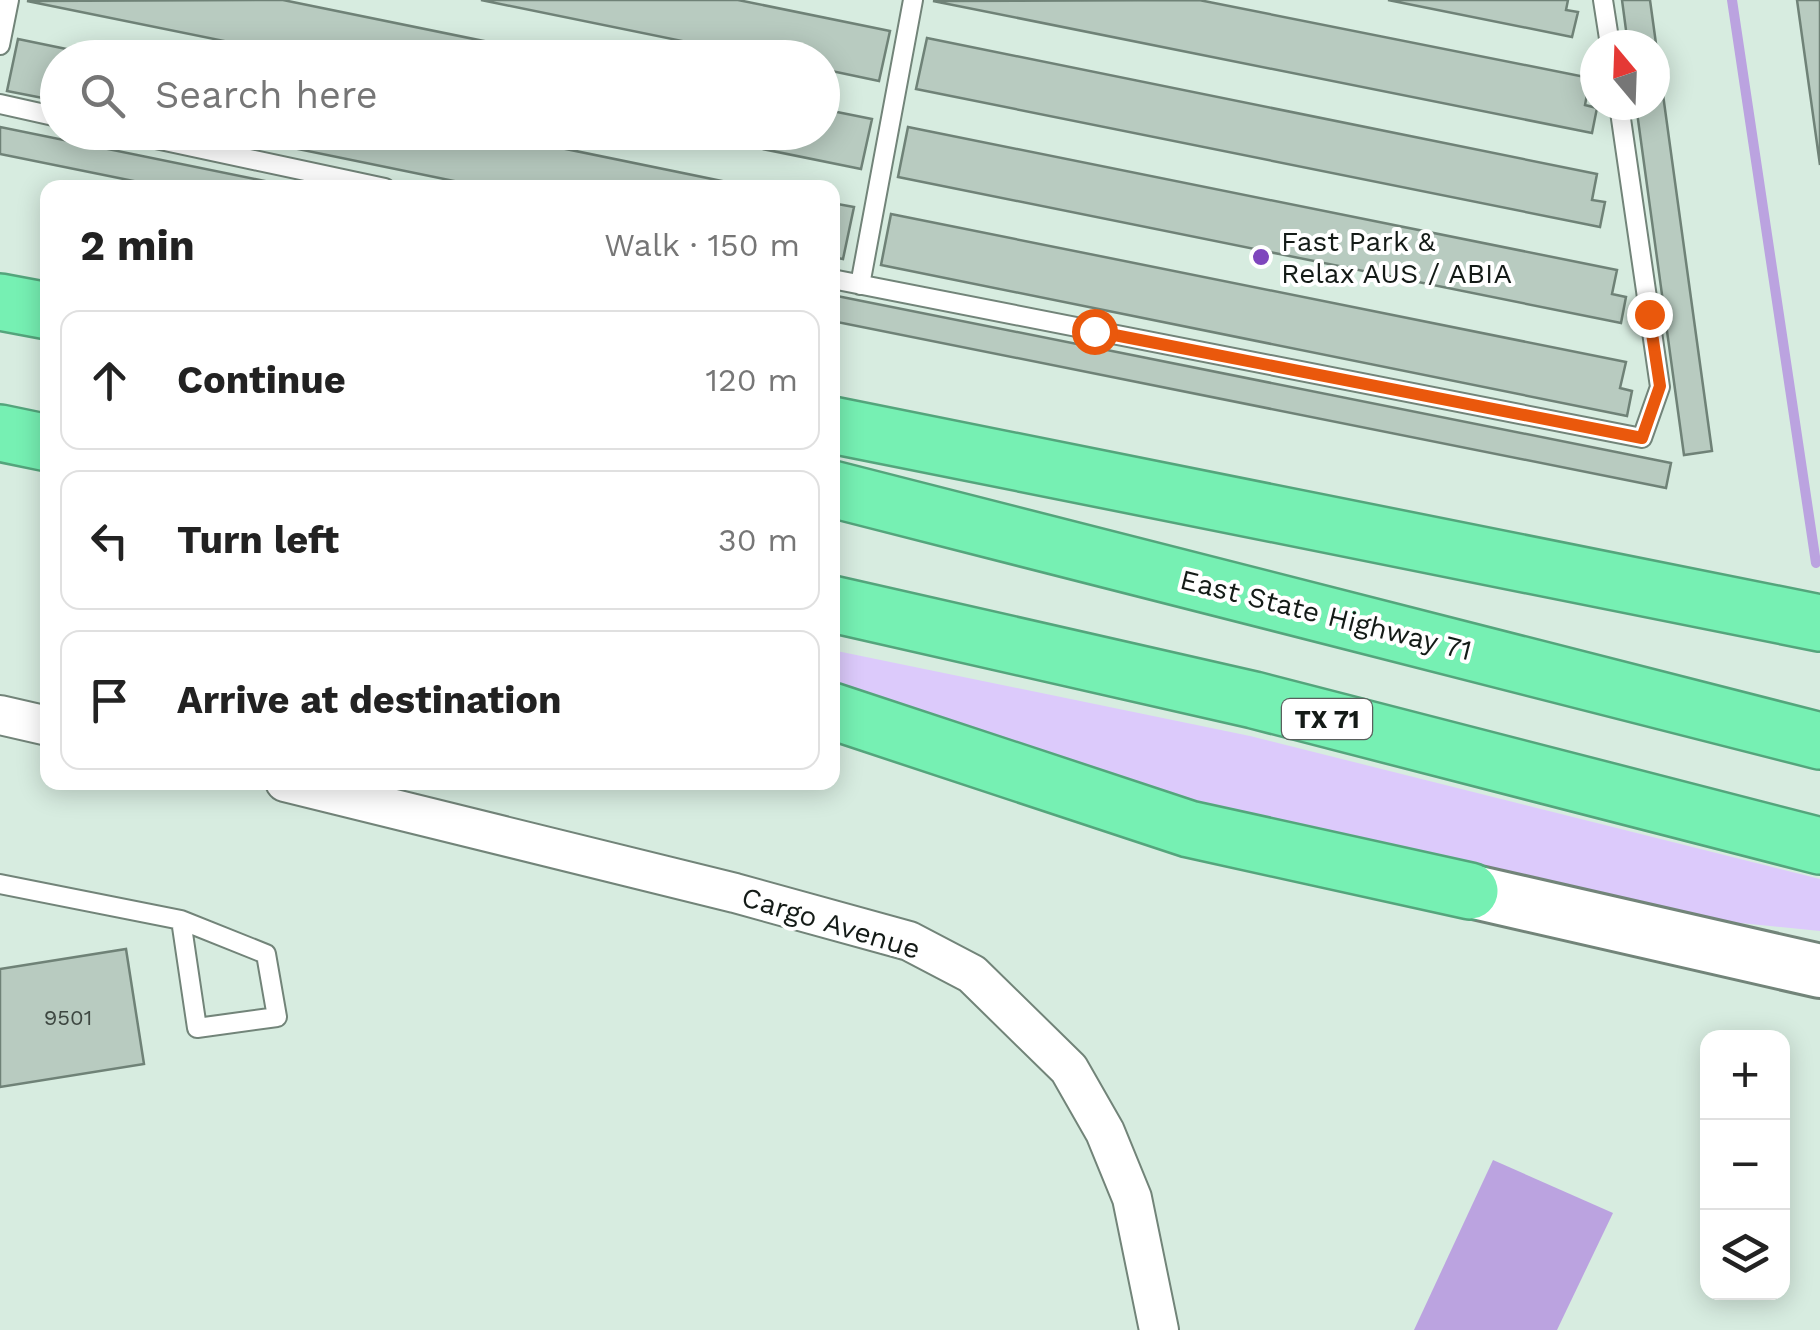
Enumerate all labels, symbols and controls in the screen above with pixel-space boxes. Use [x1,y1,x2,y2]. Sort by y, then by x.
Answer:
north arrow [1580,30,1670,120]
search box [40,40,840,150]
icon: search [75,68,130,123]
text: Search here [155,73,378,117]
text: 2 min [80,221,195,270]
place label: Fast Park & Relax AUS / ABIA [1281,225,1512,290]
text: Walk · 150 m [604,226,800,264]
marker: Fast Park & Relax AUS / ABIA [1250,246,1272,268]
route end [1627,292,1673,338]
route start [1072,309,1118,355]
icon: ahead [82,353,137,408]
text: Continue [177,358,346,402]
text: 120 m [706,361,798,399]
icon: left [82,513,137,568]
text: Turn left [177,518,339,562]
text: 30 m [718,521,798,559]
street label: East State Highway 71 [1177,563,1475,667]
icon: arrive [82,673,137,728]
text: Arrive at destination [177,678,562,722]
road number: TX 71 [1282,699,1372,739]
street label: Cargo Avenue [738,880,924,966]
house number: 9501 [44,1005,92,1030]
map controls [1700,1030,1790,1300]
button: + [1700,1030,1790,1120]
button: − [1700,1120,1790,1210]
button: layers [1700,1210,1790,1300]

